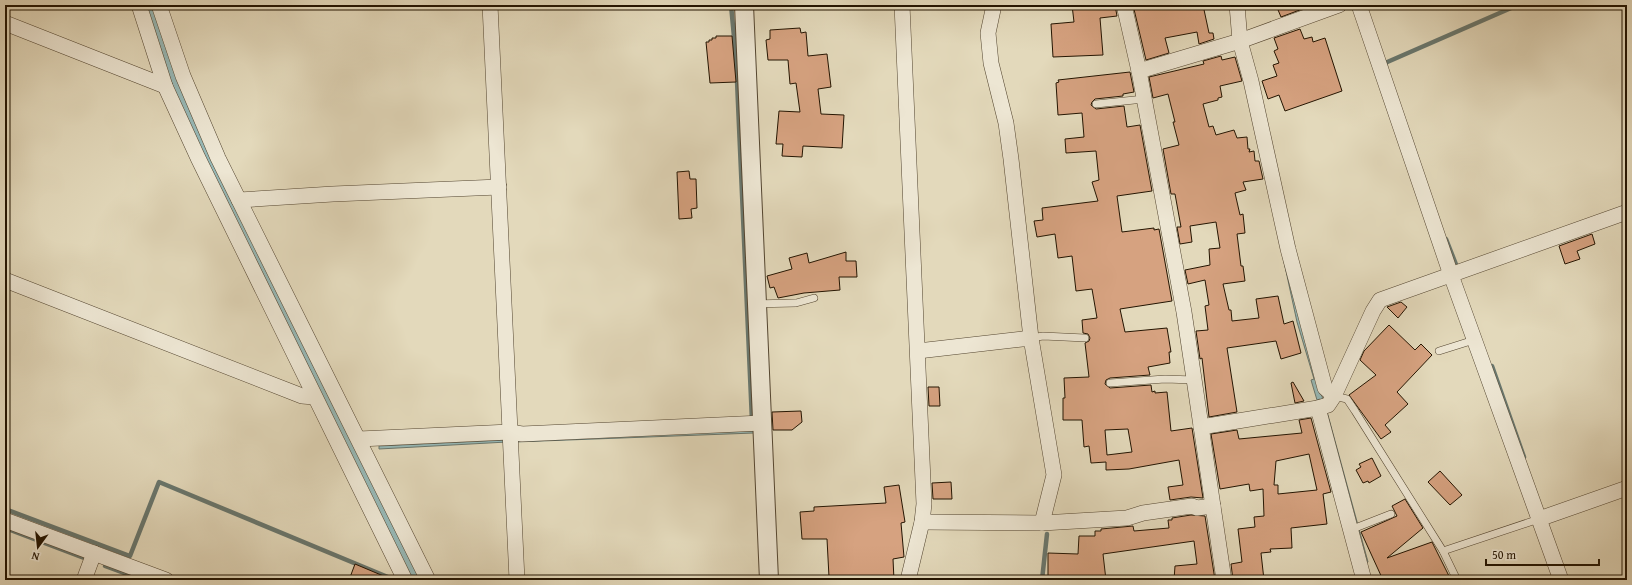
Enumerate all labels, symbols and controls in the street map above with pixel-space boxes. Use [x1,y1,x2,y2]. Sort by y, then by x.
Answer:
north arrow [18,527,58,567]
scale bar [1486,541,1599,567]
text: 50 m [1492,546,1516,563]
text: N [29,548,41,565]

